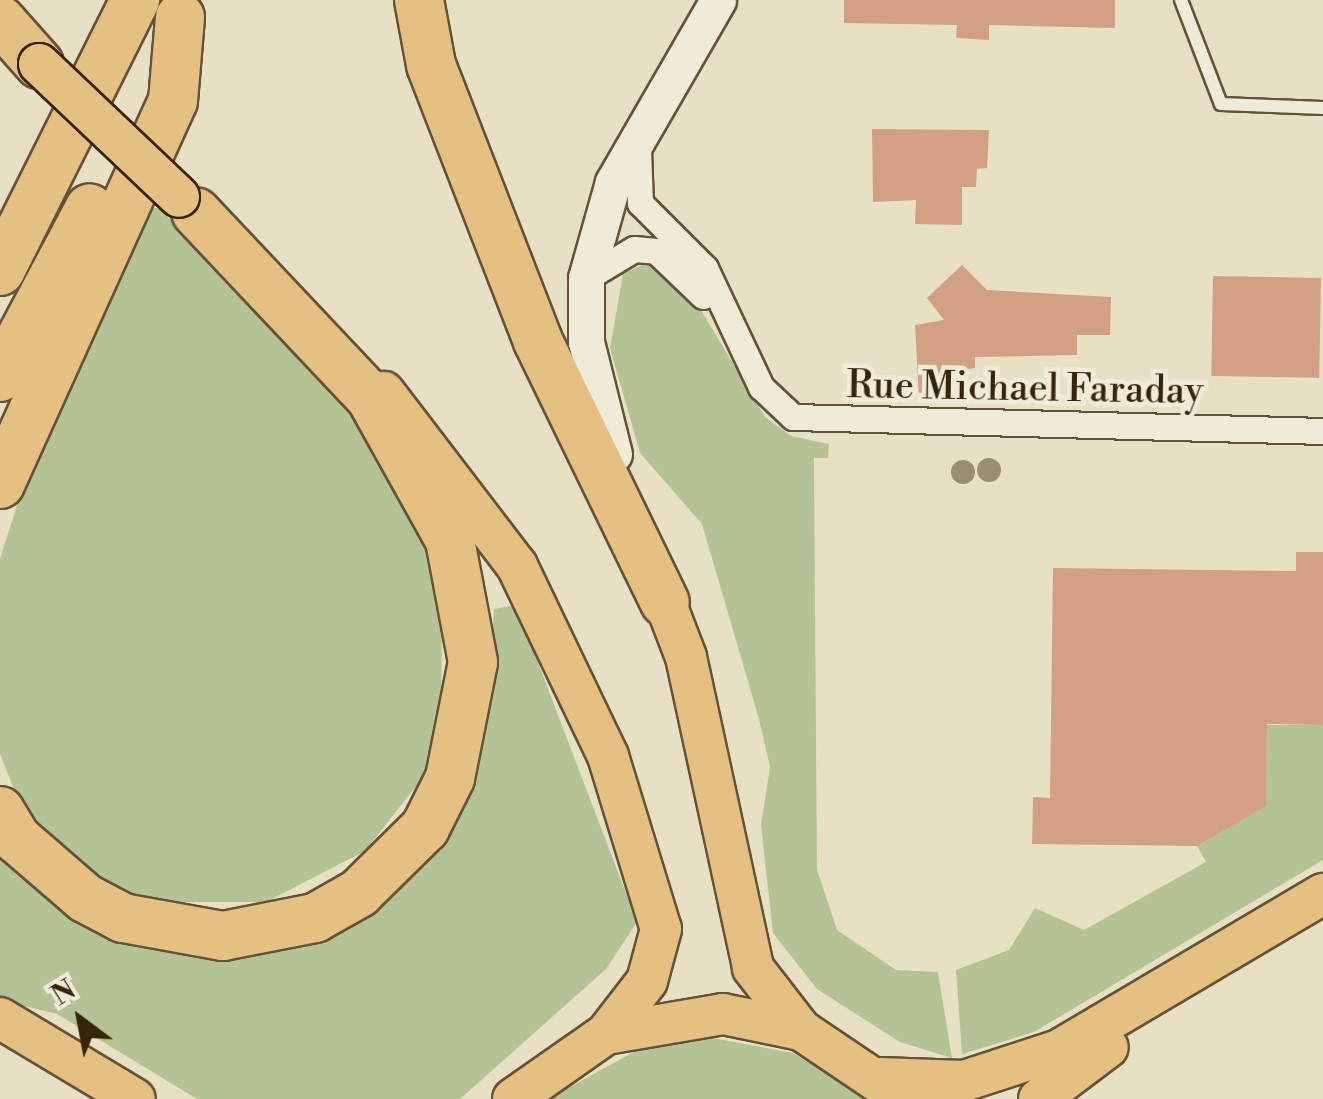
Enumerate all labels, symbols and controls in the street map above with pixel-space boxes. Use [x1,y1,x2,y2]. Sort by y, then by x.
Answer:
street label: Rue Michael Faraday [846,363,1204,415]
north arrow [30,969,130,1069]
text: N [45,972,83,1014]

